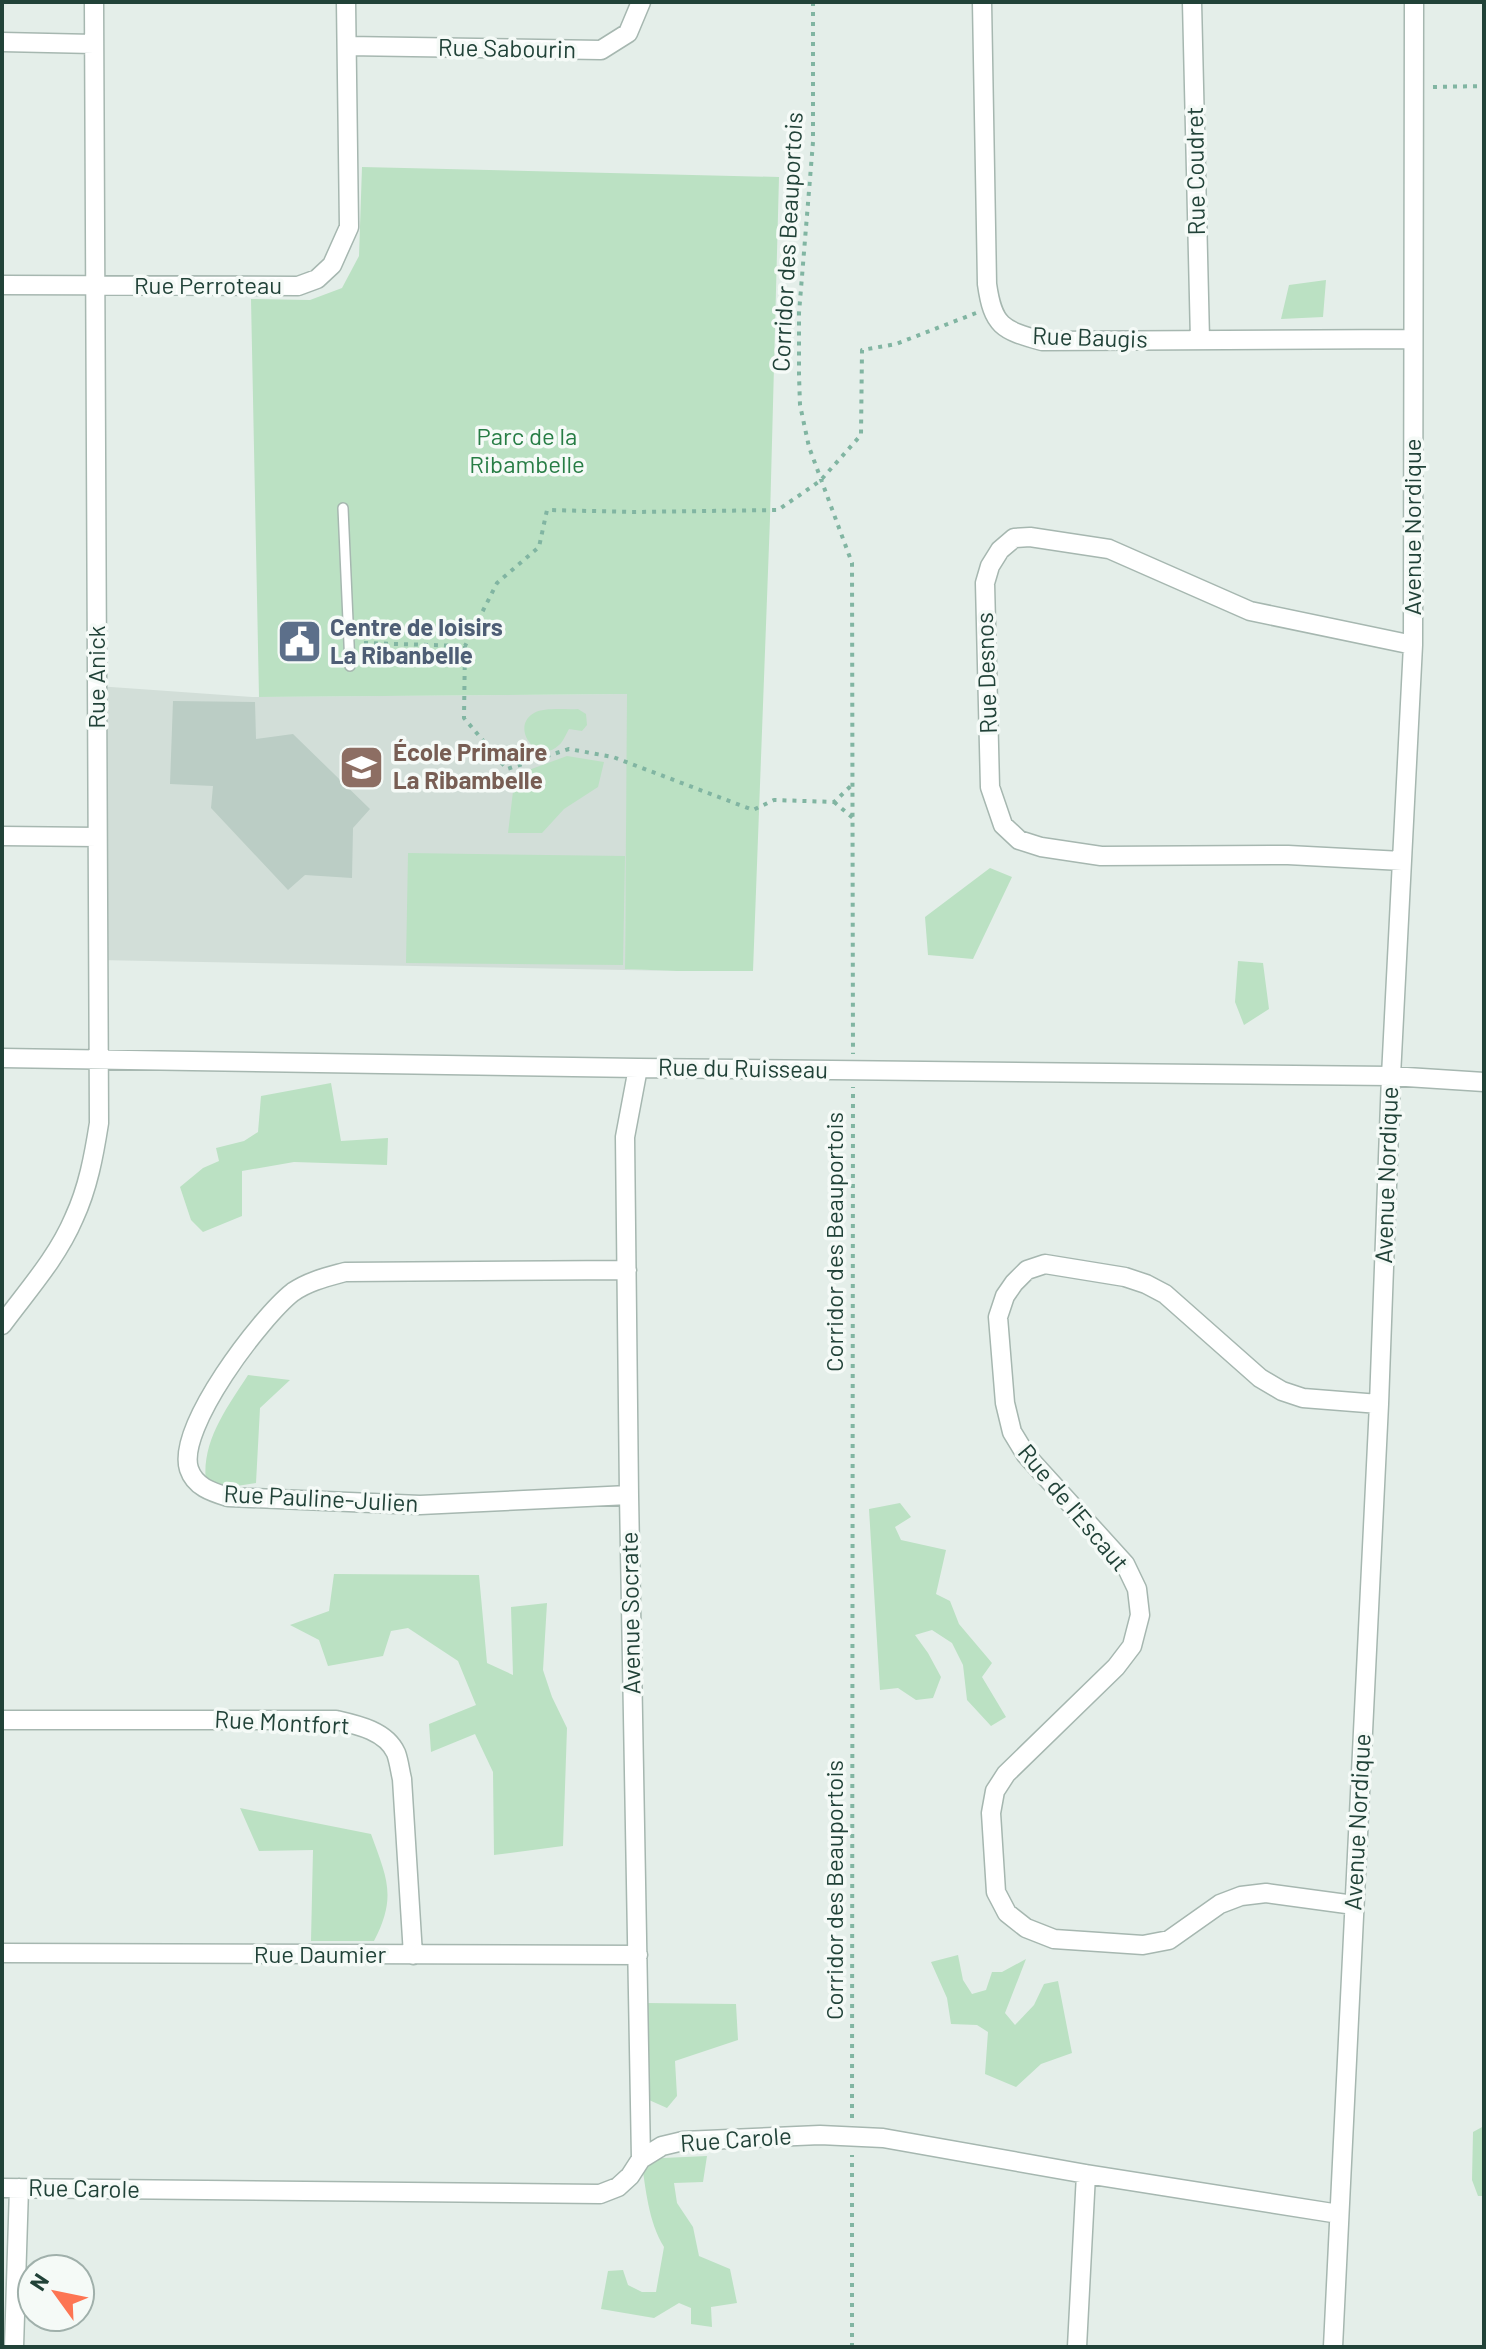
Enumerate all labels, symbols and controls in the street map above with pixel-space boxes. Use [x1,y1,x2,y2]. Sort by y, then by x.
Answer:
street label: Rue Sabourin [438,32,576,63]
street label: Rue Coudret [1179,106,1210,236]
street label: Corridor des Beauportois [765,111,808,373]
street label: Rue Perroteau [134,270,282,299]
street label: Rue Baugis [1032,320,1148,353]
park label: Parc de la Ribambelle [469,421,585,478]
street label: Avenue Nordique [1397,438,1426,616]
place label: Centre de loisirs La Ribanbelle [330,612,503,669]
street label: Rue Desnos [969,612,1002,734]
public building icon: Centre de loisirs La Ribanbelle [275,618,323,666]
street label: Rue Anick [81,625,110,729]
place label: École Primaire La Ribambelle [393,737,547,794]
school or university icon: École Primaire La Ribambelle [338,743,386,791]
street label: Rue du Ruisseau [658,1052,828,1083]
street label: Avenue Nordique [1368,1086,1403,1264]
street label: Corridor des Beauportois [819,1112,848,1372]
street label: Rue de l'Escaut [1013,1438,1136,1576]
street label: Rue Pauline-Julien [223,1478,419,1517]
street label: Avenue Socrate [614,1531,645,1695]
street label: Rue Montfort [214,1703,350,1740]
street label: Avenue Nordique [1337,1733,1376,1911]
street label: Corridor des Beauportois [819,1760,848,2020]
street label: Rue Daumier [254,1939,386,1968]
street label: Rue Carole [679,2120,793,2157]
street label: Rue Carole [28,2172,140,2203]
north arrow [16,2253,96,2333]
text: N [23,2268,53,2295]

